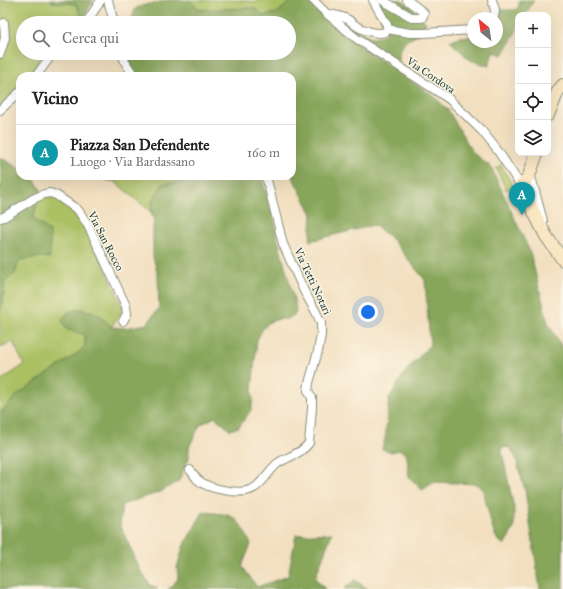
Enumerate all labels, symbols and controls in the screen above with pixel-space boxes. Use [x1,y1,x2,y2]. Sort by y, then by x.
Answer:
north arrow [467,12,503,48]
map controls [515,12,551,156]
button: + [515,12,551,48]
search box [16,16,296,60]
icon: search [30,27,52,49]
text: Cerca qui [62,29,119,47]
button: − [515,48,551,84]
street label: Via Cordova [403,54,458,97]
button: locate [515,84,551,120]
text: Vicino [32,88,78,109]
button: layers [515,120,551,156]
text: Piazza San Defendente [70,136,210,154]
text: A [41,145,49,161]
text: 160 m [247,145,280,161]
text: Luogo · Via Bardassano [70,154,195,170]
pin: A [509,182,535,215]
street label: Via San Rocco [85,208,126,274]
street label: Via Tetti Notari [291,245,334,317]
your location [358,302,378,322]

